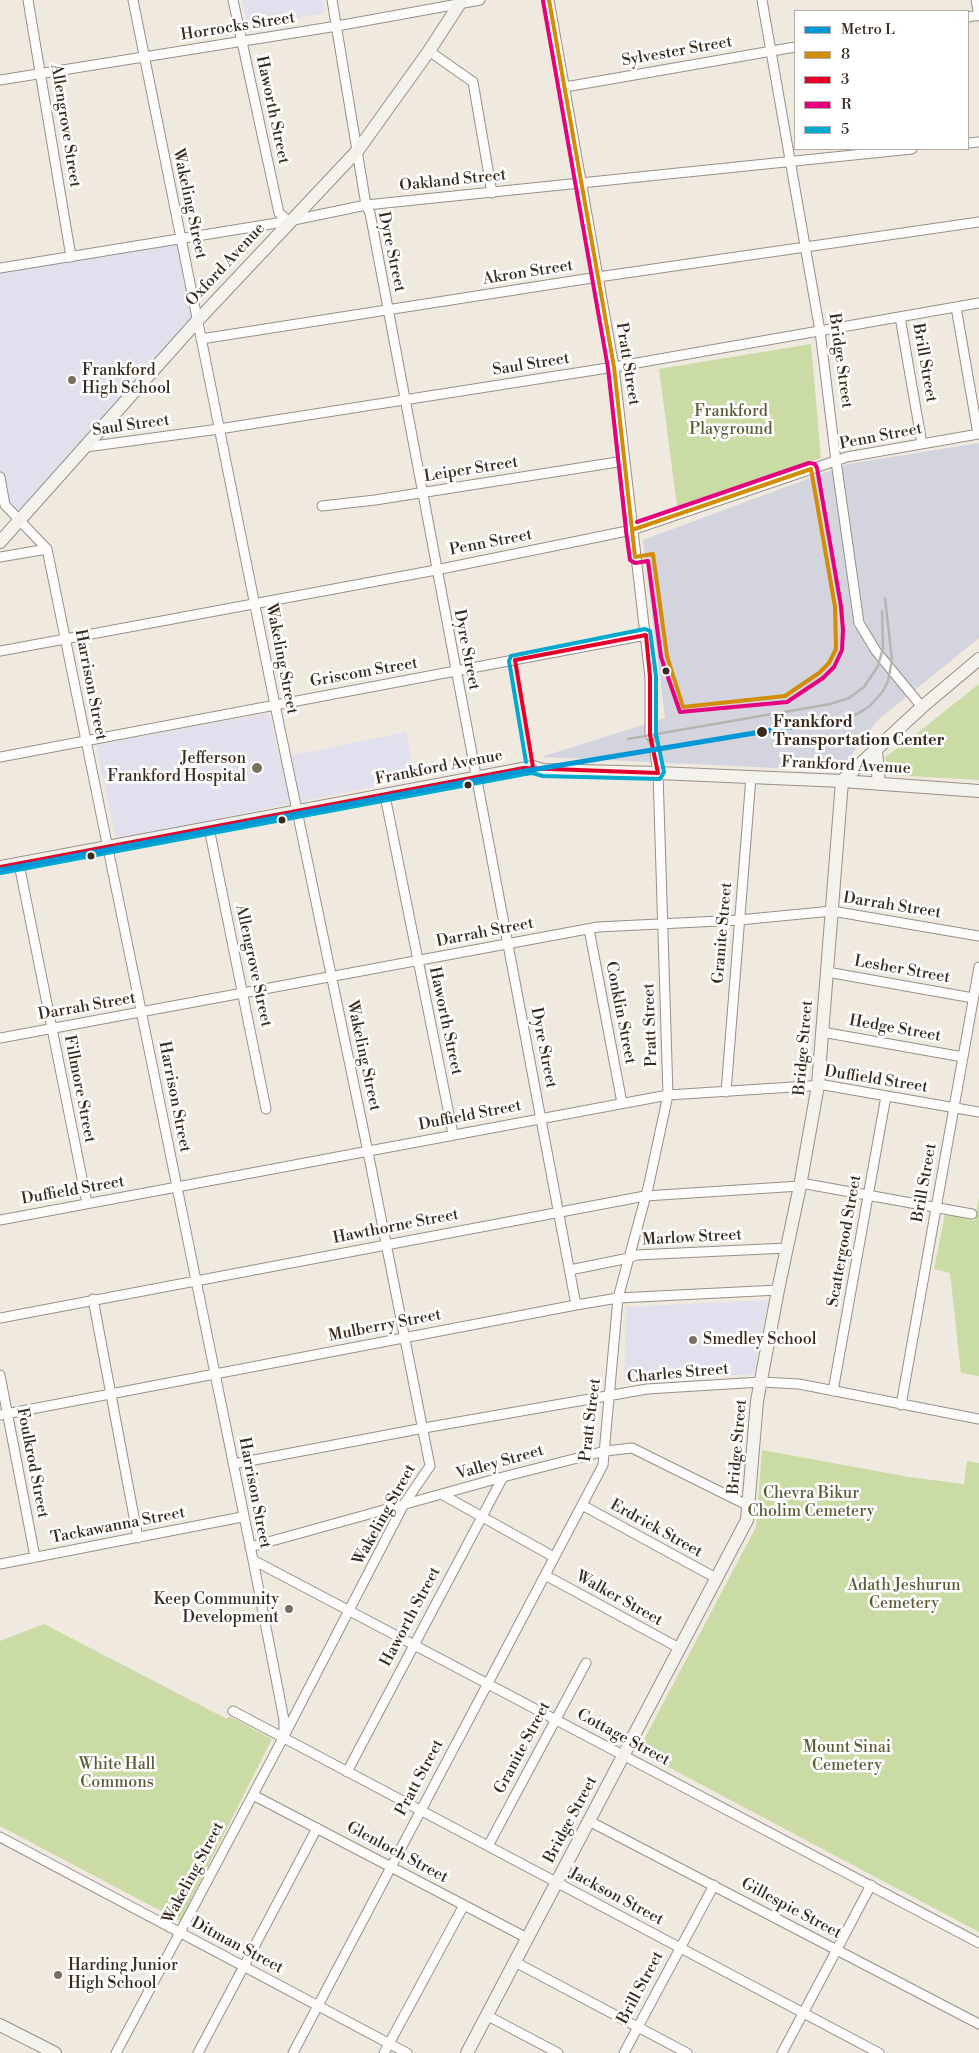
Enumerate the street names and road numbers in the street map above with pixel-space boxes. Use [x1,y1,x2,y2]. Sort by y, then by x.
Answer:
street label: Horrocks Street [179,8,297,46]
street label: Sylvester Street [620,33,734,71]
street label: Haworth Street [251,54,293,166]
street label: Allengrove Street [46,63,84,189]
street label: Wakeling Street [168,147,210,261]
street label: Oakland Street [399,166,507,196]
street label: Dyre Street [373,210,409,294]
street label: Oxford Avenue [183,219,269,311]
street label: Akron Street [481,256,575,290]
street label: Bridge Street [824,312,856,410]
street label: Pratt Street [611,321,643,407]
street label: Brill Street [908,322,940,404]
street label: Saul Street [491,349,571,381]
street label: Saul Street [91,411,171,441]
street label: Penn Street [838,420,924,454]
street label: Leiper Street [423,453,519,487]
street label: Penn Street [448,526,534,560]
street label: Wakeling Street [261,602,301,716]
street label: Dyre Street [449,608,483,692]
street label: Harrison Street [70,628,110,742]
street label: Griscom Street [309,654,419,692]
street label: Frankford Avenue [374,746,504,790]
street label: Frankford Avenue [781,753,911,779]
street label: Granite Street [709,881,737,985]
street label: Darrah Street [842,889,942,923]
street label: Allengrove Street [231,903,275,1029]
street label: Darrah Street [435,914,535,952]
street label: Lesher Street [853,952,951,988]
street label: Conklin Street [601,960,639,1066]
street label: Haworth Street [424,965,466,1077]
street label: Pratt Street [640,983,662,1067]
street label: Darrah Street [37,989,137,1025]
street label: Wakeling Street [342,999,384,1113]
street label: Bridge Street [790,999,818,1097]
street label: Dyre Street [526,1006,560,1090]
street label: Hedge Street [848,1011,942,1047]
street label: Fillmore Street [59,1033,99,1145]
street label: Harrison Street [154,1040,194,1154]
street label: Duffield Street [823,1062,929,1098]
street label: Duffield Street [417,1097,523,1135]
street label: Brill Street [909,1142,941,1224]
street label: Duffield Street [20,1172,126,1210]
street label: Scattergood Street [824,1174,866,1308]
street label: Hawthorne Street [331,1205,461,1249]
street label: Marlow Street [642,1226,742,1250]
street label: Mulberry Street [327,1306,443,1346]
street label: Charles Street [626,1360,730,1388]
street label: Pratt Street [576,1377,606,1463]
street label: Bridge Street [724,1398,752,1496]
street label: Foulkrod Street [12,1406,52,1520]
street label: Harrison Street [234,1436,274,1550]
street label: Valley Street [454,1441,546,1485]
street label: Wakeling Street [349,1461,421,1569]
street label: Erdrick Street [606,1496,706,1562]
street label: Tackawanna Street [49,1504,187,1548]
street label: Haworth Street [377,1564,445,1670]
street label: Walker Street [572,1567,666,1631]
street label: Granite Street [491,1699,555,1797]
street label: Cottage Street [573,1705,673,1771]
street label: Pratt Street [392,1736,448,1820]
street label: Bridge Street [540,1773,602,1867]
street label: Glenloch Street [343,1818,451,1888]
street label: Wakeling Street [159,1819,229,1927]
street label: Jackson Street [565,1864,667,1930]
street label: Gillespie Street [737,1874,845,1944]
street label: Ditman Street [188,1914,286,1978]
street label: Brill Street [614,1948,668,2028]

